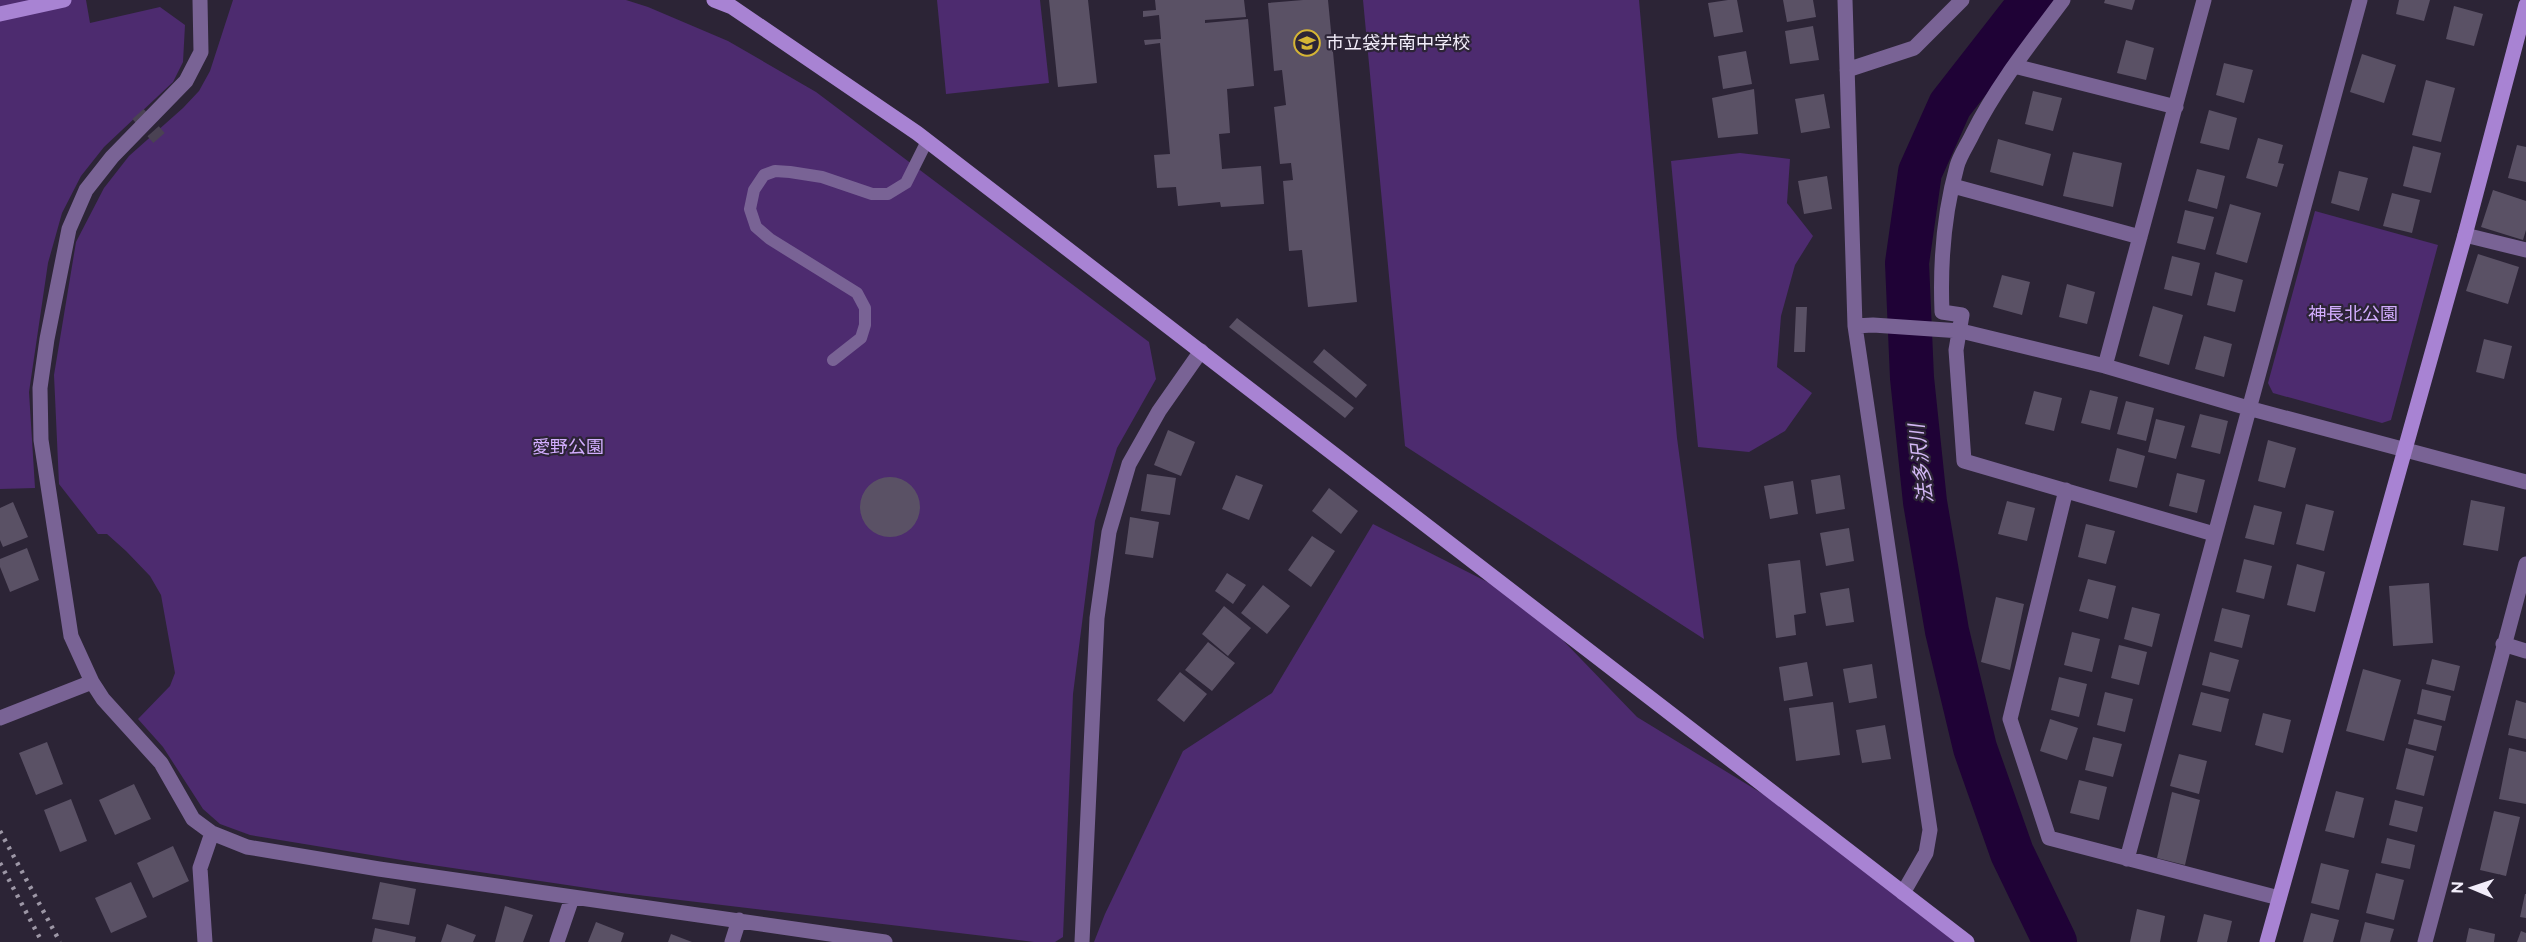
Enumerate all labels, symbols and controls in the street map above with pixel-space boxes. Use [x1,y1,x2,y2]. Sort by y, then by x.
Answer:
school or university icon: 市立袋井南中学校 [1292,28,1322,58]
place label: 市立袋井南中学校 [1326,32,1470,53]
park label: 神長北公園 [2308,303,2398,324]
water label: 法多沢川 [1904,421,1938,505]
park label: 愛野公園 [532,436,604,457]
north arrow [2442,858,2502,918]
text: N [2448,881,2467,894]

